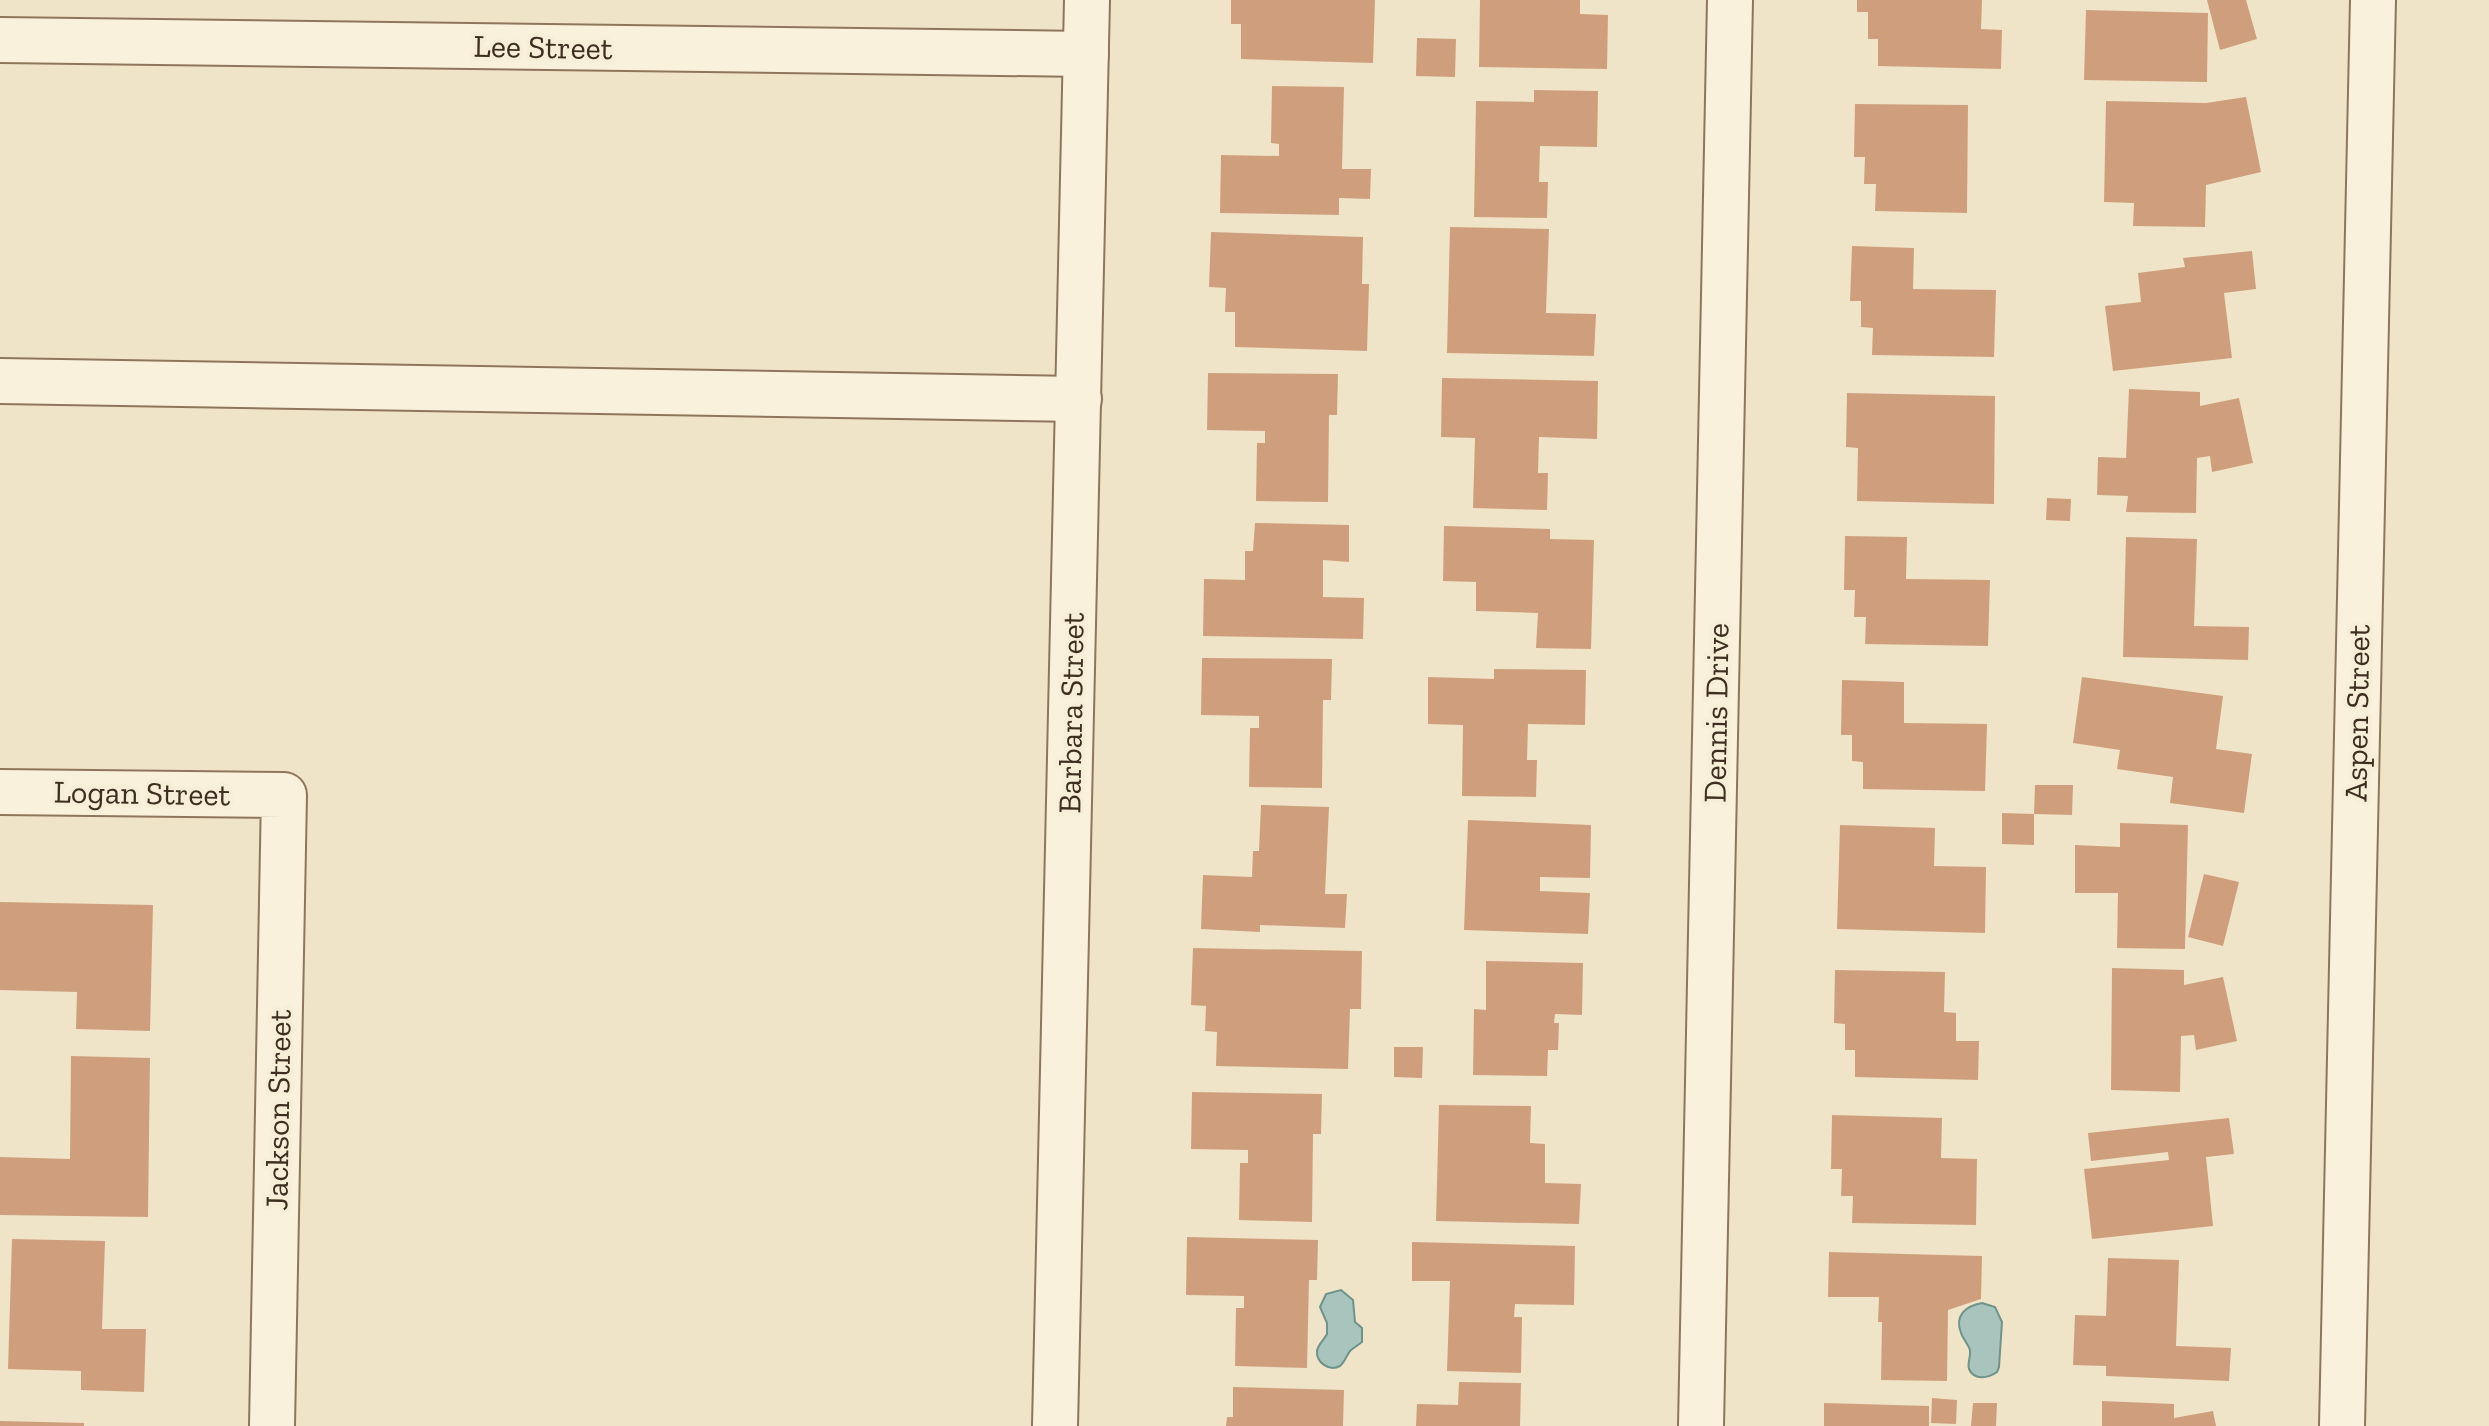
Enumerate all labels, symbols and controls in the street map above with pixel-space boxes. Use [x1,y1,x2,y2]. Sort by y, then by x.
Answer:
street label: Lee Street [473,27,613,67]
street label: Barbara Street [1050,612,1092,814]
street label: Dennis Drive [1695,623,1737,803]
street label: Aspen Street [2336,624,2378,802]
street label: Logan Street [53,772,231,814]
street label: Jackson Street [257,1009,299,1211]

